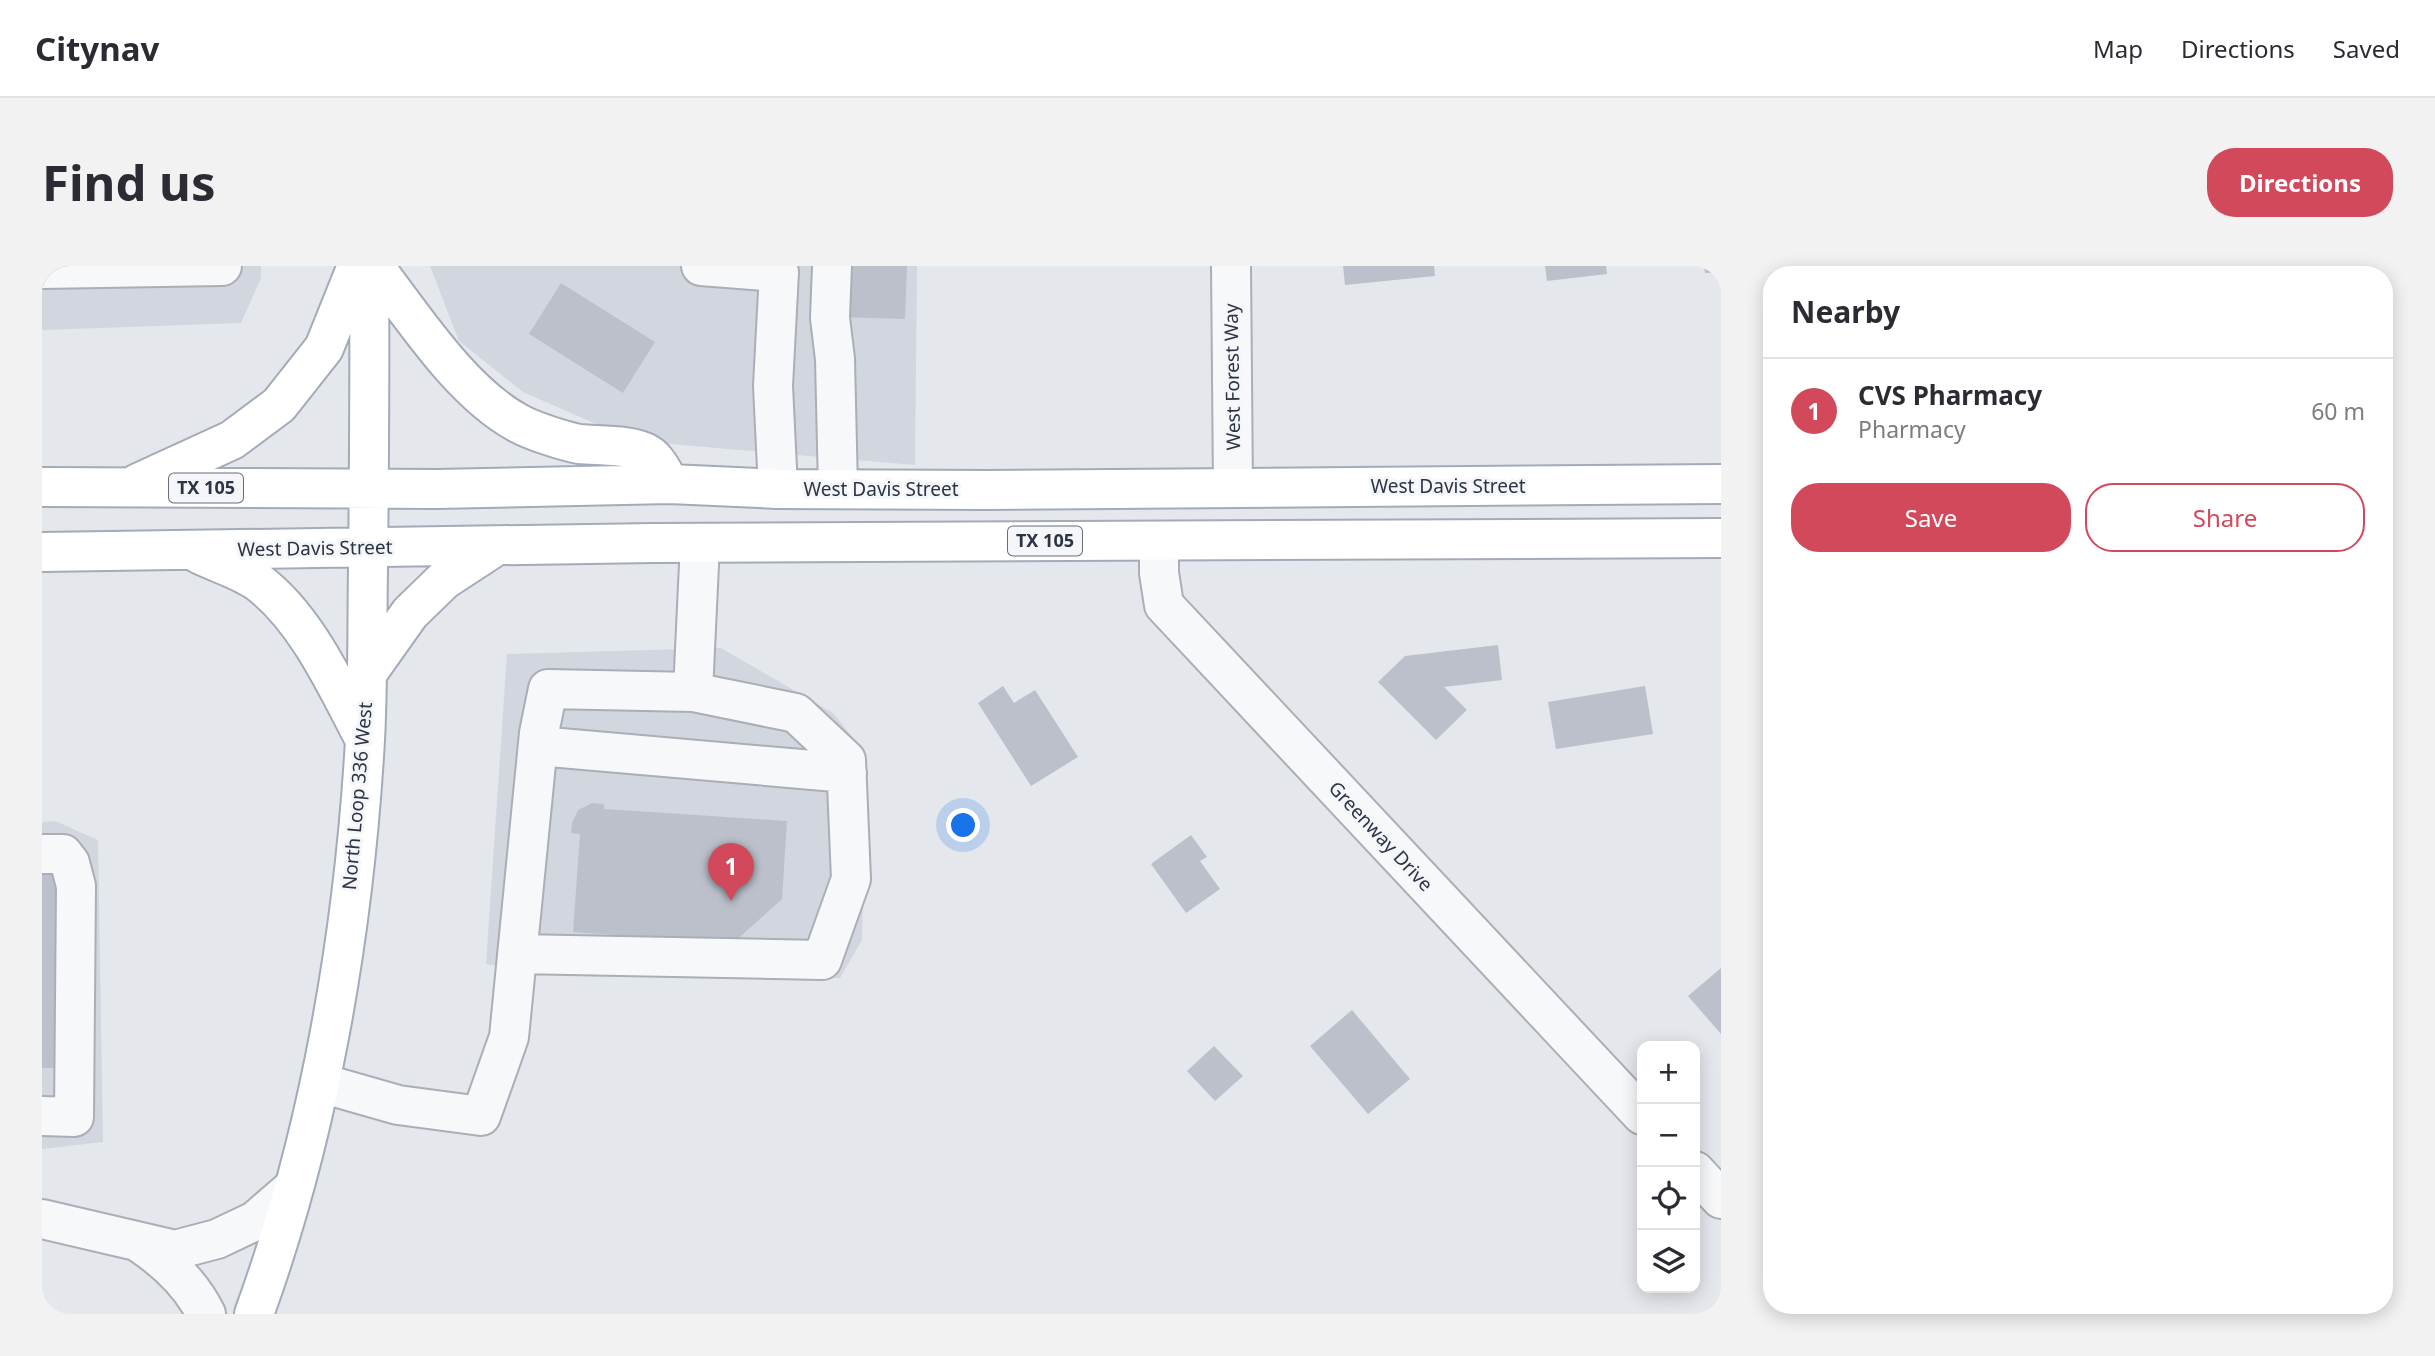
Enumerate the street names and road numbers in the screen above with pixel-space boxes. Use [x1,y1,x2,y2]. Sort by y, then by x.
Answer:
street label: West Forest Way [1218,303,1246,451]
street label: West Davis Street [1370,473,1526,499]
road number: TX 105 [169,474,243,502]
street label: West Davis Street [803,476,959,502]
road number: TX 105 [1008,526,1082,556]
street label: West Davis Street [237,534,393,562]
street label: North Loop 336 West [336,701,378,891]
street label: Greenway Drive [1323,775,1439,897]

